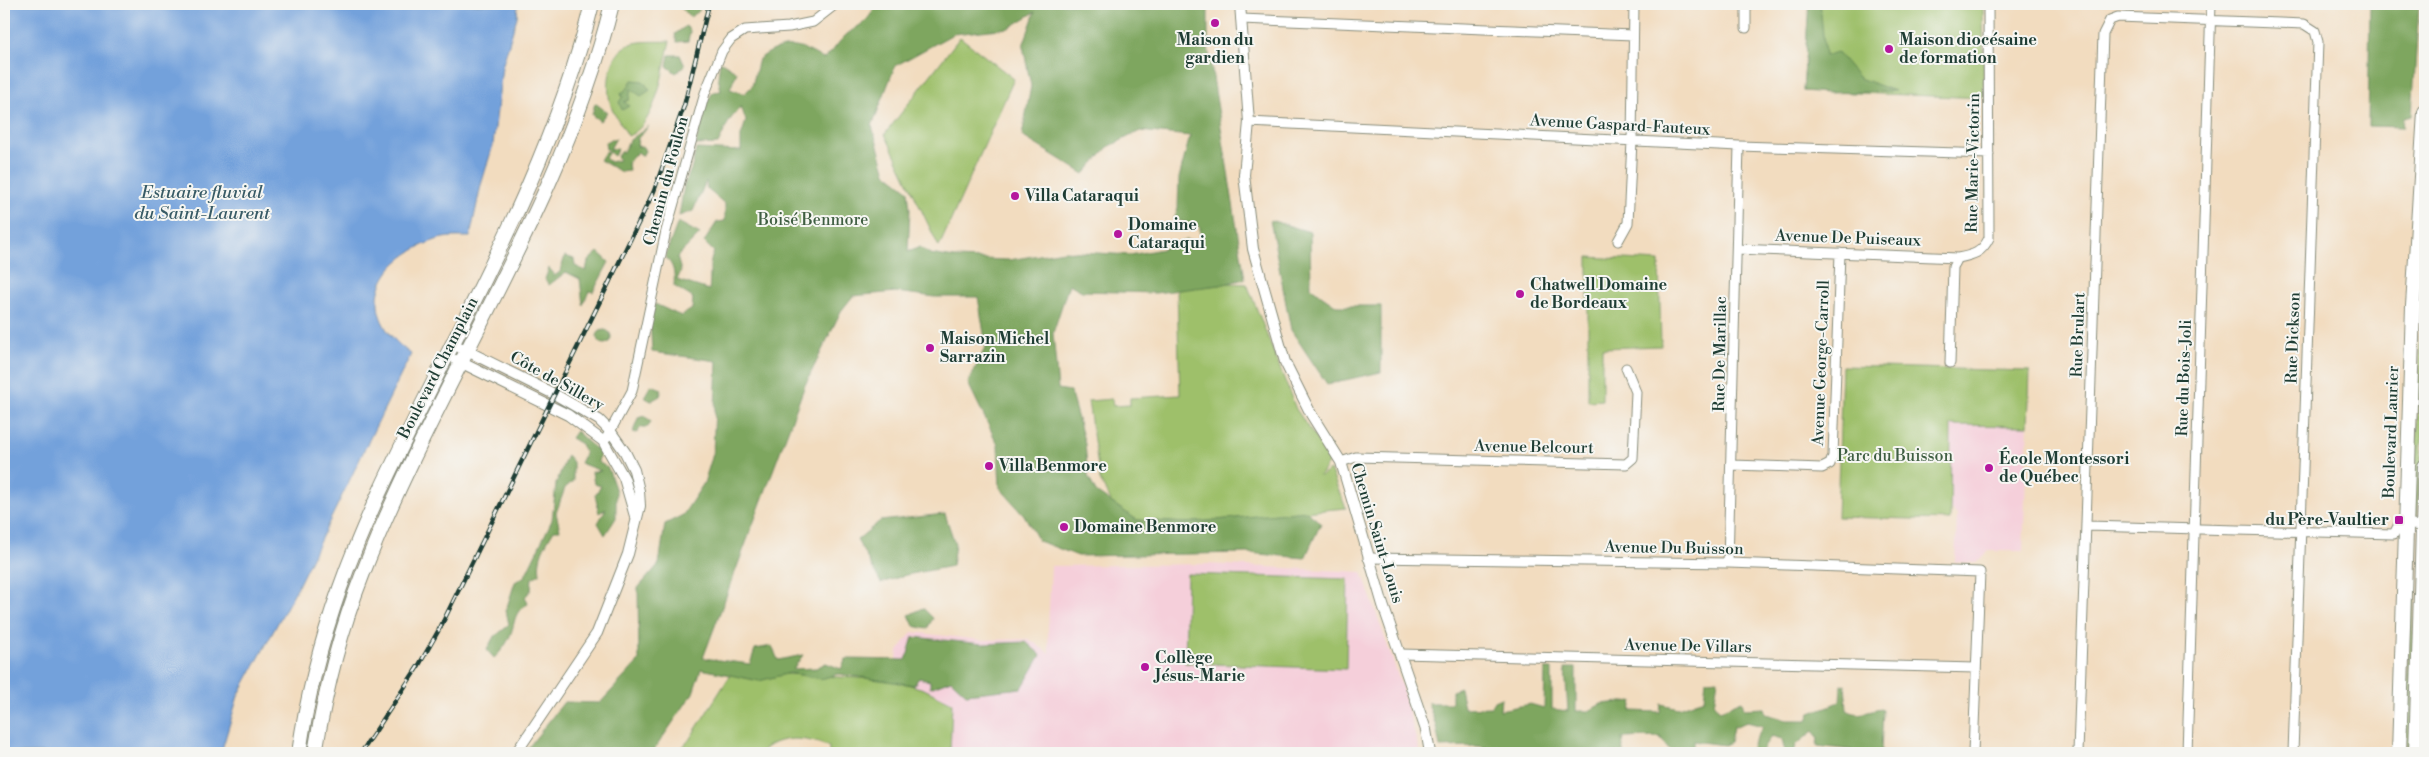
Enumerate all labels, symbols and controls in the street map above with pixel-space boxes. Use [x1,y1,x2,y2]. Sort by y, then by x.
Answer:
marker: Maison du gardien [1209,17,1221,29]
place label: Maison du gardien [1176,30,1254,68]
place label: Maison diocésaine de formation [1899,30,2037,68]
marker: Maison diocésaine de formation [1883,43,1895,55]
street label: Rue Marie-Victorin [1962,92,1984,233]
street label: Avenue Gaspard-Fauteux [1529,110,1711,140]
street label: Chemin du Foulon [639,114,693,248]
water label: Estuaire fluvial du Saint-Laurent [134,181,271,225]
place label: Villa Cataraqui [1024,186,1139,206]
marker: Villa Cataraqui [1009,190,1021,202]
park label: Boisé Benmore [757,210,868,230]
place label: Domaine Cataraqui [1128,215,1205,253]
street label: Avenue De Puiseaux [1774,225,1922,251]
marker: Domaine Cataraqui [1112,228,1124,240]
place label: Chatwell Domaine de Bordeaux [1530,275,1667,313]
street label: Avenue George-Carroll [1808,279,1834,447]
marker: Chatwell Domaine de Bordeaux [1514,288,1526,300]
street label: Rue Dickson [2281,291,2305,384]
street label: Rue Brulart [2067,292,2089,378]
street label: Boulevard Champlain [393,293,483,443]
street label: Rue De Marillac [1709,296,1731,412]
street label: Rue du Bois-Joli [2172,319,2196,437]
place label: Maison Michel Sarrazin [940,329,1050,367]
marker: Maison Michel Sarrazin [924,342,936,354]
street label: Côte de Sillery [506,347,608,415]
street label: Boulevard Laurier [2379,365,2403,500]
street label: Avenue Belcourt [1473,436,1594,458]
park label: Parc du Buisson [1837,446,1953,466]
place label: École Montessori de Québec [1999,447,2129,487]
place label: Villa Benmore [998,456,1107,476]
marker: Villa Benmore [983,460,995,472]
street label: Chemin Saint-Louis [1346,460,1408,606]
marker: École Montessori de Québec [1983,462,1995,474]
place label: du Père-Vaultier [2265,510,2389,530]
marker: du Père-Vaultier [2393,514,2405,526]
place label: Domaine Benmore [1074,517,1217,537]
marker: Domaine Benmore [1058,521,1070,533]
street label: Avenue Du Buisson [1603,537,1744,559]
street label: Avenue De Villars [1623,635,1752,657]
place label: Collège Jésus-Marie [1153,648,1246,686]
marker: Collège Jésus-Marie [1139,661,1151,673]

